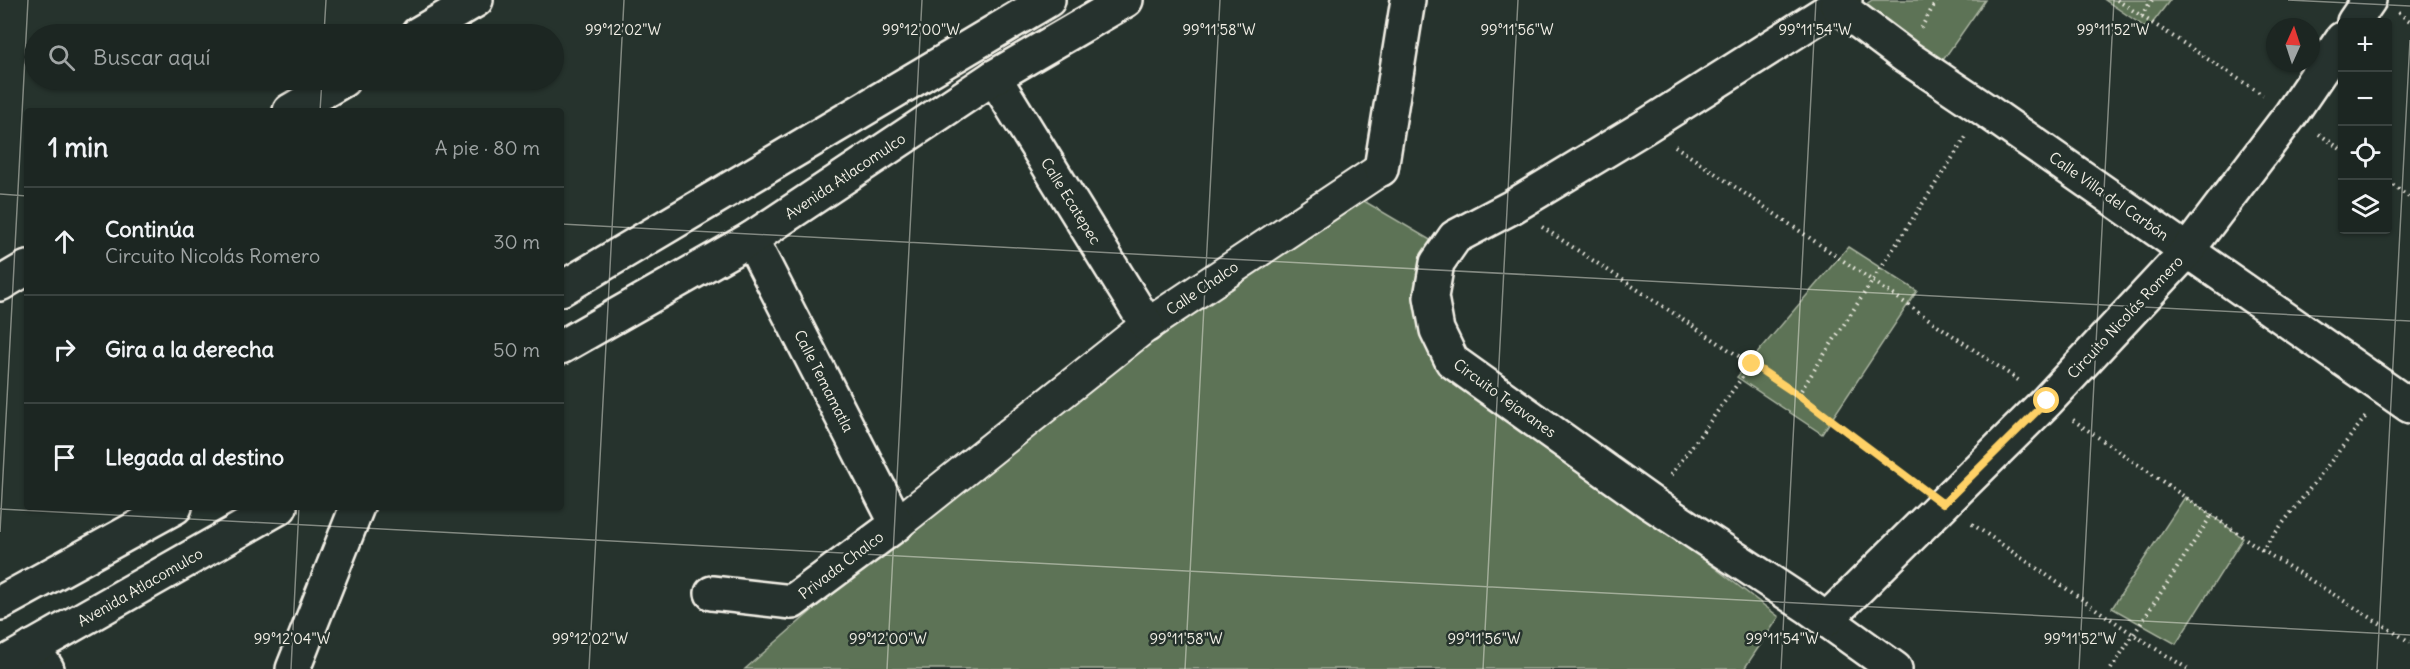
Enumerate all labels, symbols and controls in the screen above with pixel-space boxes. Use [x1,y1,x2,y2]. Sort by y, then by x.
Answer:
north arrow [2266,18,2320,72]
map controls [2338,18,2392,234]
button: + [2338,18,2392,72]
text: 99°12'02"W [585,20,661,39]
text: 99°12'00"W [882,20,960,39]
text: 99°11'58"W [1182,20,1256,39]
text: 99°11'56"W [1480,20,1554,39]
text: 99°11'54"W [1778,20,1852,39]
text: 99°11'52"W [2077,20,2150,39]
search box [24,24,564,90]
icon: search [45,41,78,74]
text: Buscar aquí [93,43,210,71]
button: − [2338,72,2392,126]
button: locate [2338,126,2392,180]
street label: Avenida Atlacomulco [781,129,909,223]
text: 1 min [48,131,108,164]
text: A pie · 80 m [435,135,540,160]
street label: Calle Villa del Carbón [2045,148,2173,245]
street label: Calle Ecatepec [1037,154,1105,248]
button: layers [2338,180,2392,234]
text: Continúa [105,215,194,243]
icon: ahead [48,225,81,258]
text: 30 m [493,229,540,254]
text: Circuito Nicolás Romero [105,243,320,268]
street label: Circuito Nicolás Romero [2063,251,2187,383]
street label: Calle Chalco [1162,257,1242,319]
street label: Calle Temamatla [790,327,858,436]
icon: right [48,333,81,366]
text: Gira a la derecha [105,335,274,363]
text: 50 m [493,337,540,362]
route end [1738,350,1764,376]
street label: Circuito Tejavanes [1450,354,1560,442]
route start [2033,387,2059,413]
icon: arrive [48,441,81,474]
text: Llegada al destino [105,443,284,471]
street label: Privada Chalco [795,527,887,603]
street label: Avenida Atlacomulco [74,543,206,631]
text: 99°12'04"W [254,629,331,648]
text: 99°12'02"W [552,629,628,648]
text: 99°12'00"W [849,629,927,648]
text: 99°11'58"W [1149,629,1223,648]
text: 99°11'56"W [1447,629,1521,648]
text: 99°11'54"W [1745,629,1819,648]
text: 99°11'52"W [2044,629,2117,648]

